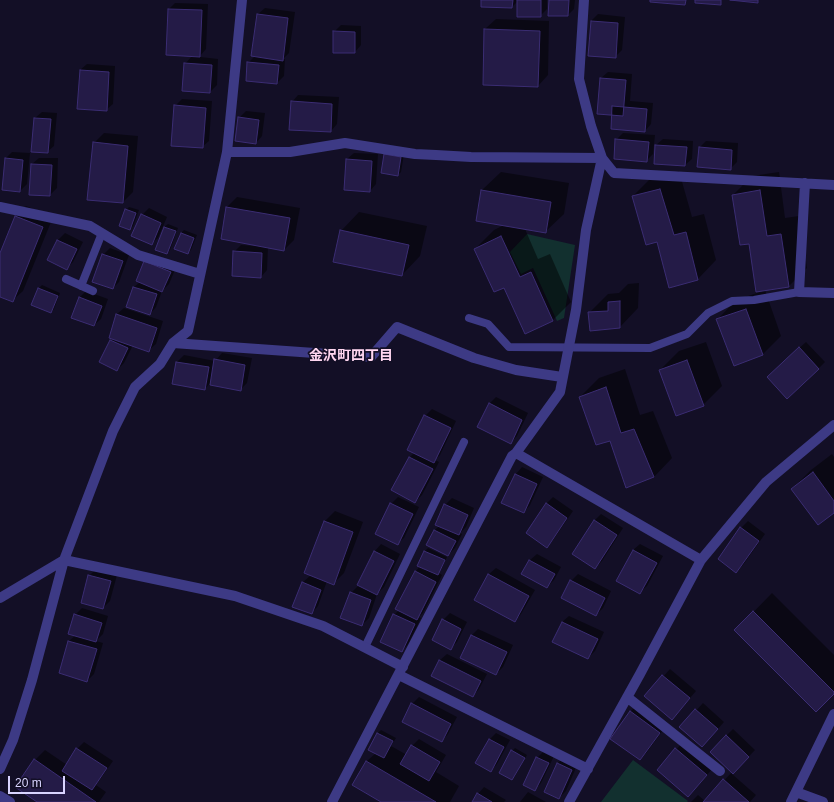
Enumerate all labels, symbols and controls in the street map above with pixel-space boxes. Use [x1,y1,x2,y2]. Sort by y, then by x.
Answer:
district label: 金沢町四丁目 [309,348,393,364]
scale bar [10,768,67,794]
text: 20 m [15,776,42,790]

